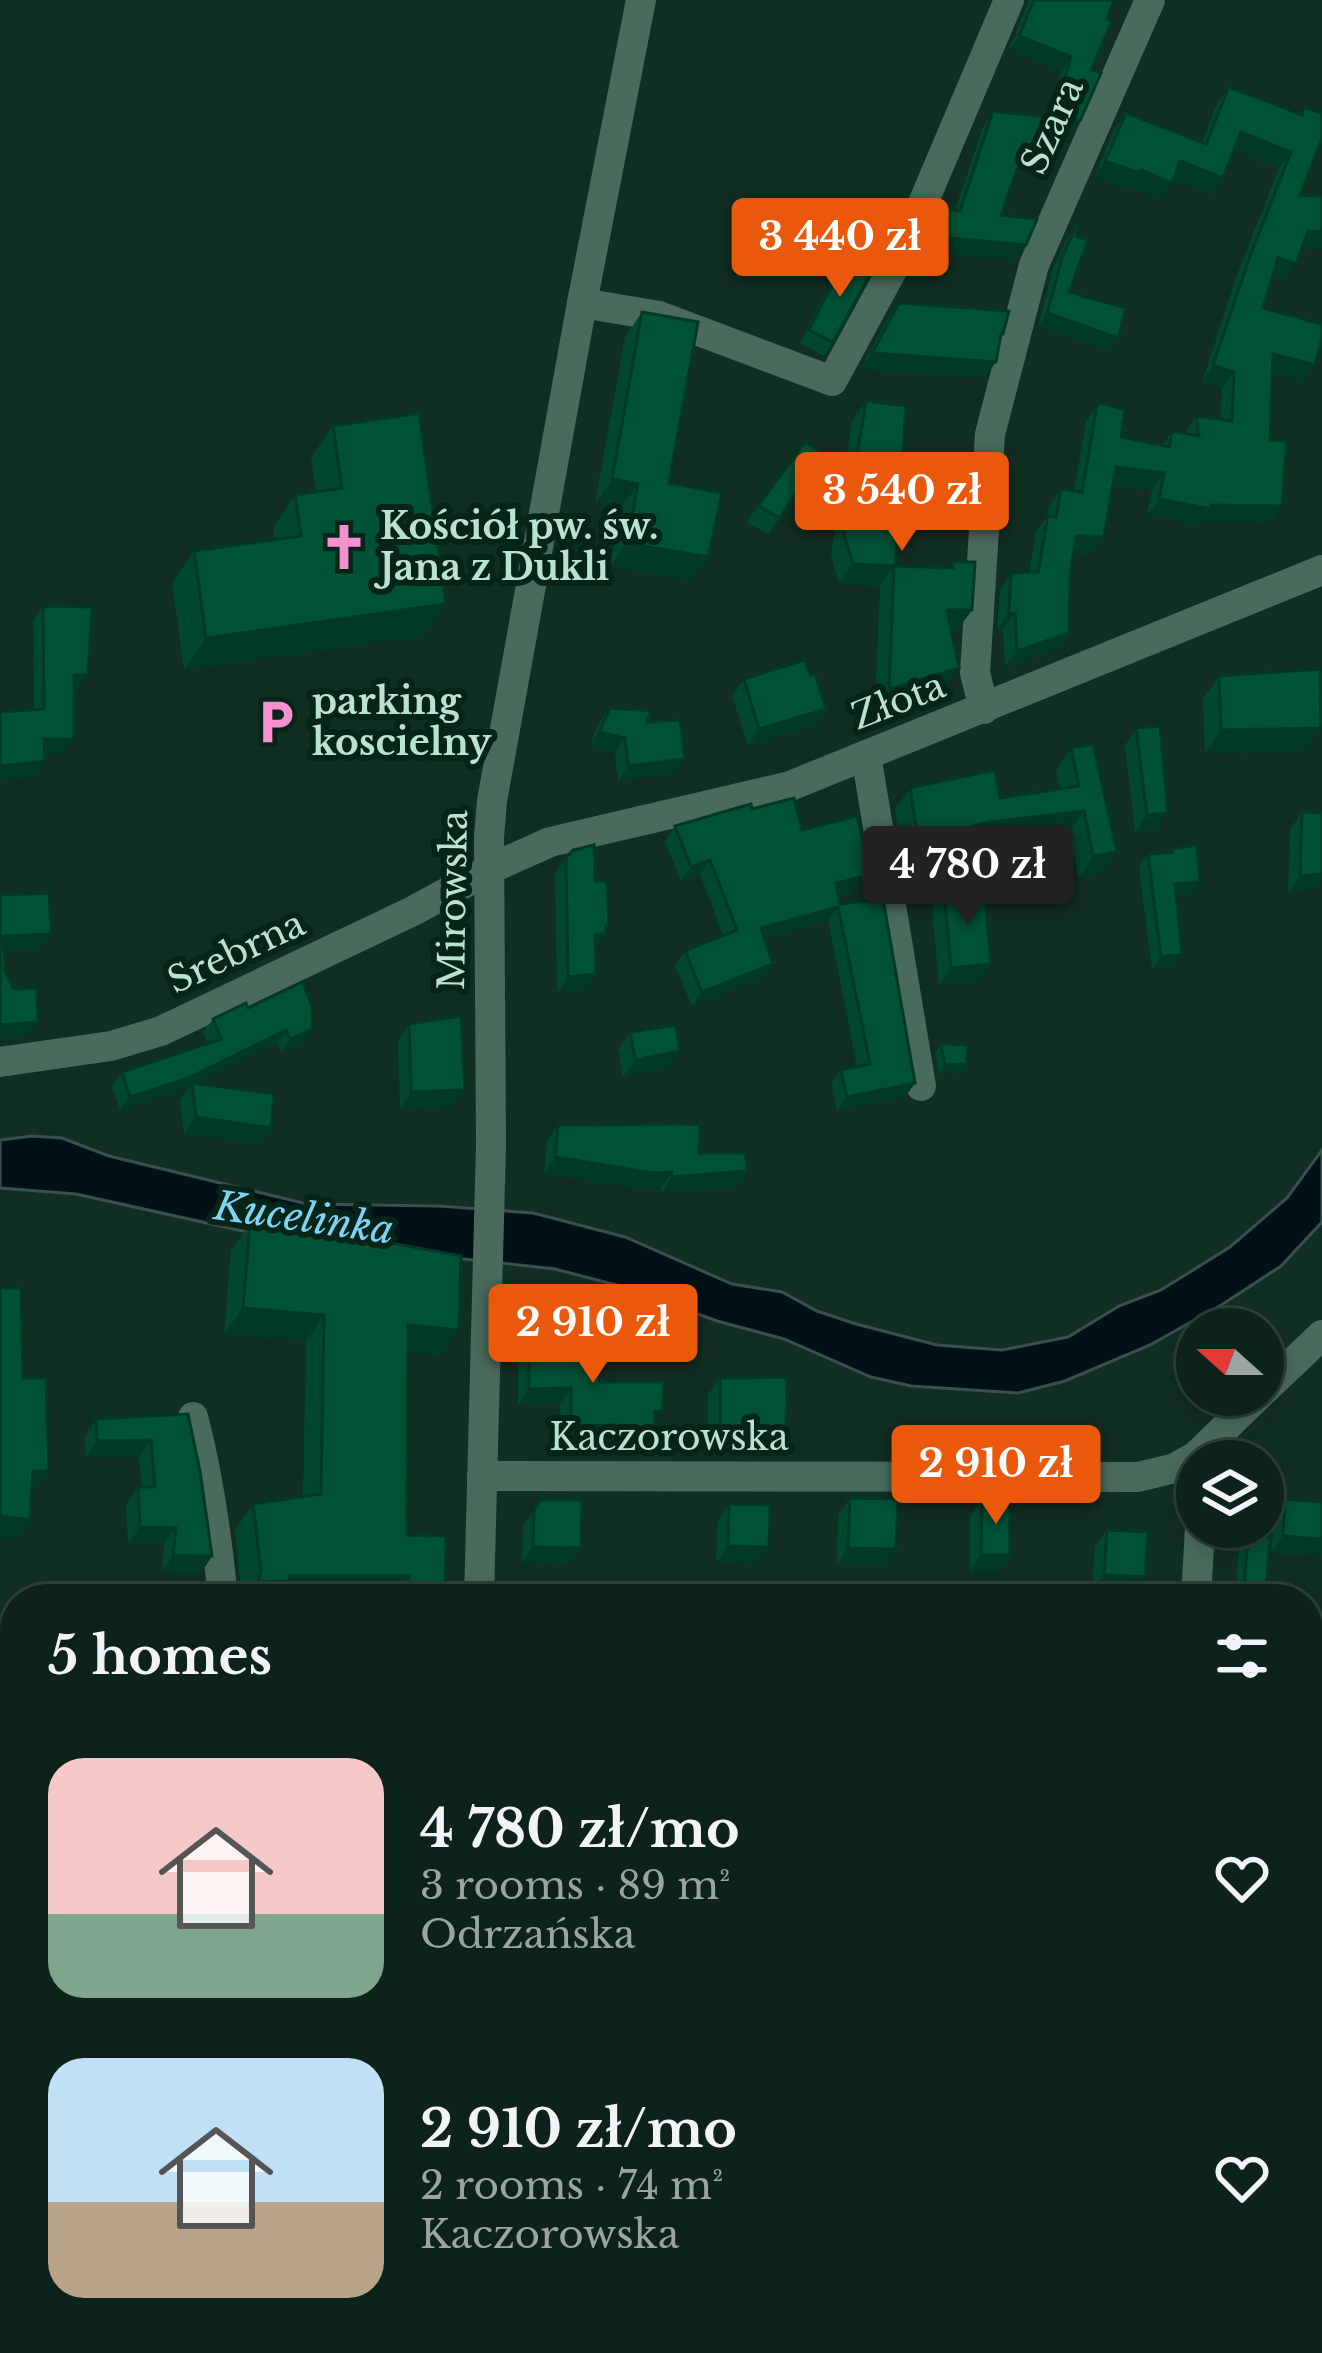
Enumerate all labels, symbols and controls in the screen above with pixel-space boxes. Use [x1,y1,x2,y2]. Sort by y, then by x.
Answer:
street label: Szara [1011,71,1093,181]
pin: 3 440 zł [716,198,964,300]
text: 3 440 zł [759,212,921,261]
pin: 3 540 zł [778,452,1026,554]
text: 3 540 zł [822,466,982,515]
place label: Kościół pw. św. Jana z Dukli [373,504,658,590]
church icon: Kościół pw. św. Jana z Dukli [319,522,369,572]
street label: Złota [845,663,951,739]
place label: parking koscielny [312,679,492,765]
parking icon: parking koscielny [251,697,301,747]
street label: Mirowska [429,810,477,990]
pin: 4 780 zł [844,826,1092,928]
text: 4 780 zł [889,840,1047,889]
street label: Srebrna [160,901,312,1003]
water label: Kucelinka [210,1181,397,1255]
pin: 2 910 zł [469,1284,717,1386]
text: 2 910 zł [516,1298,670,1347]
north arrow [1176,1308,1284,1416]
map controls [1176,1308,1284,1548]
street label: Kaczorowska [549,1415,789,1460]
pin: 2 910 zł [872,1425,1120,1527]
text: 2 910 zł [919,1439,1073,1488]
button: layers [1176,1440,1284,1548]
icon: filters [1209,1623,1275,1689]
text: 5 homes [48,1625,272,1688]
text: 4 780 zł/mo [420,1798,740,1861]
icon: home [144,1806,288,1950]
icon: heart [1209,1845,1275,1911]
text: 3 rooms · 89 m² [420,1861,730,1910]
text: Odrzańska [420,1910,635,1959]
text: 2 910 zł/mo [420,2098,737,2161]
icon: home [144,2106,288,2250]
icon: heart [1209,2145,1275,2211]
text: 2 rooms · 74 m² [420,2161,723,2210]
text: Kaczorowska [420,2210,679,2259]

